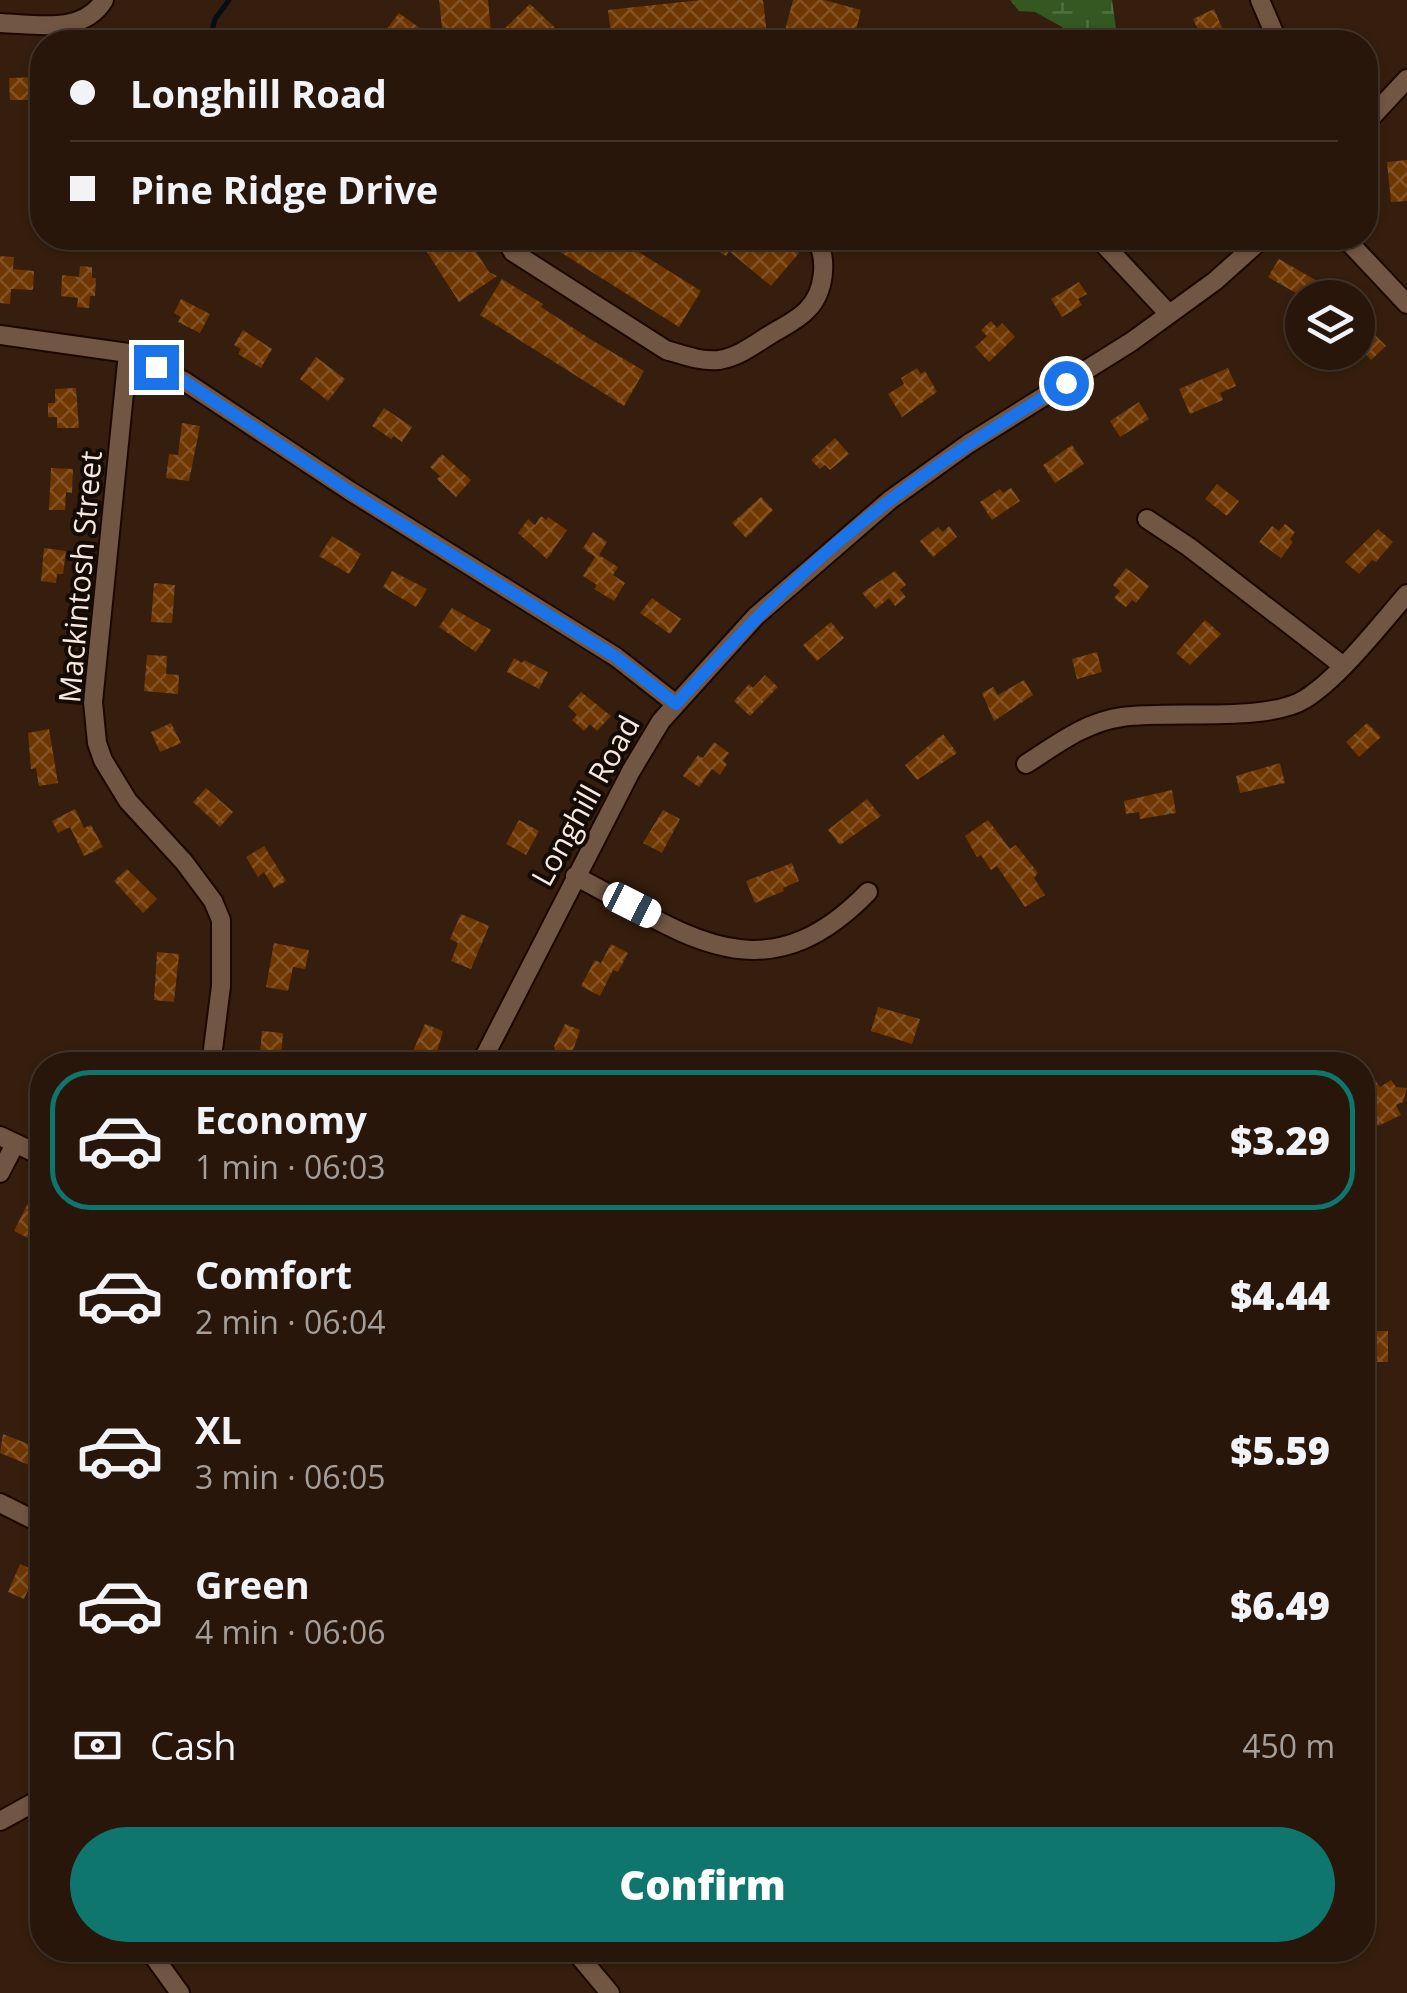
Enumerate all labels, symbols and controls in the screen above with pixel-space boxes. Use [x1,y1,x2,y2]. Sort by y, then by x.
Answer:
text: Longhill Road [130,67,387,119]
text: Pine Ridge Drive [130,163,438,215]
map controls [1285,280,1375,370]
button: layers [1285,280,1375,370]
route end [134,345,179,390]
route start [1044,361,1089,406]
street label: Mackintosh Street [48,449,111,705]
street label: Longhill Road [521,708,648,893]
car [598,878,666,932]
text: Economy [195,1093,367,1145]
icon: car [75,1095,165,1185]
text: $3.29 [1230,1114,1330,1166]
text: 1 min · 06:03 [195,1145,386,1188]
text: Comfort [195,1248,352,1300]
icon: car [75,1250,165,1340]
text: $4.44 [1230,1269,1330,1321]
text: 2 min · 06:04 [195,1300,386,1343]
text: XL [195,1403,242,1455]
icon: car [75,1405,165,1495]
text: $5.59 [1230,1424,1330,1476]
text: 3 min · 06:05 [195,1455,386,1498]
text: Green [195,1558,310,1610]
icon: car [75,1560,165,1650]
text: $6.49 [1230,1579,1330,1631]
text: 4 min · 06:06 [195,1610,386,1653]
icon: cash [70,1718,125,1773]
text: Cash [150,1719,236,1771]
text: 450 m [1242,1724,1335,1767]
button: Confirm [70,1827,1335,1942]

